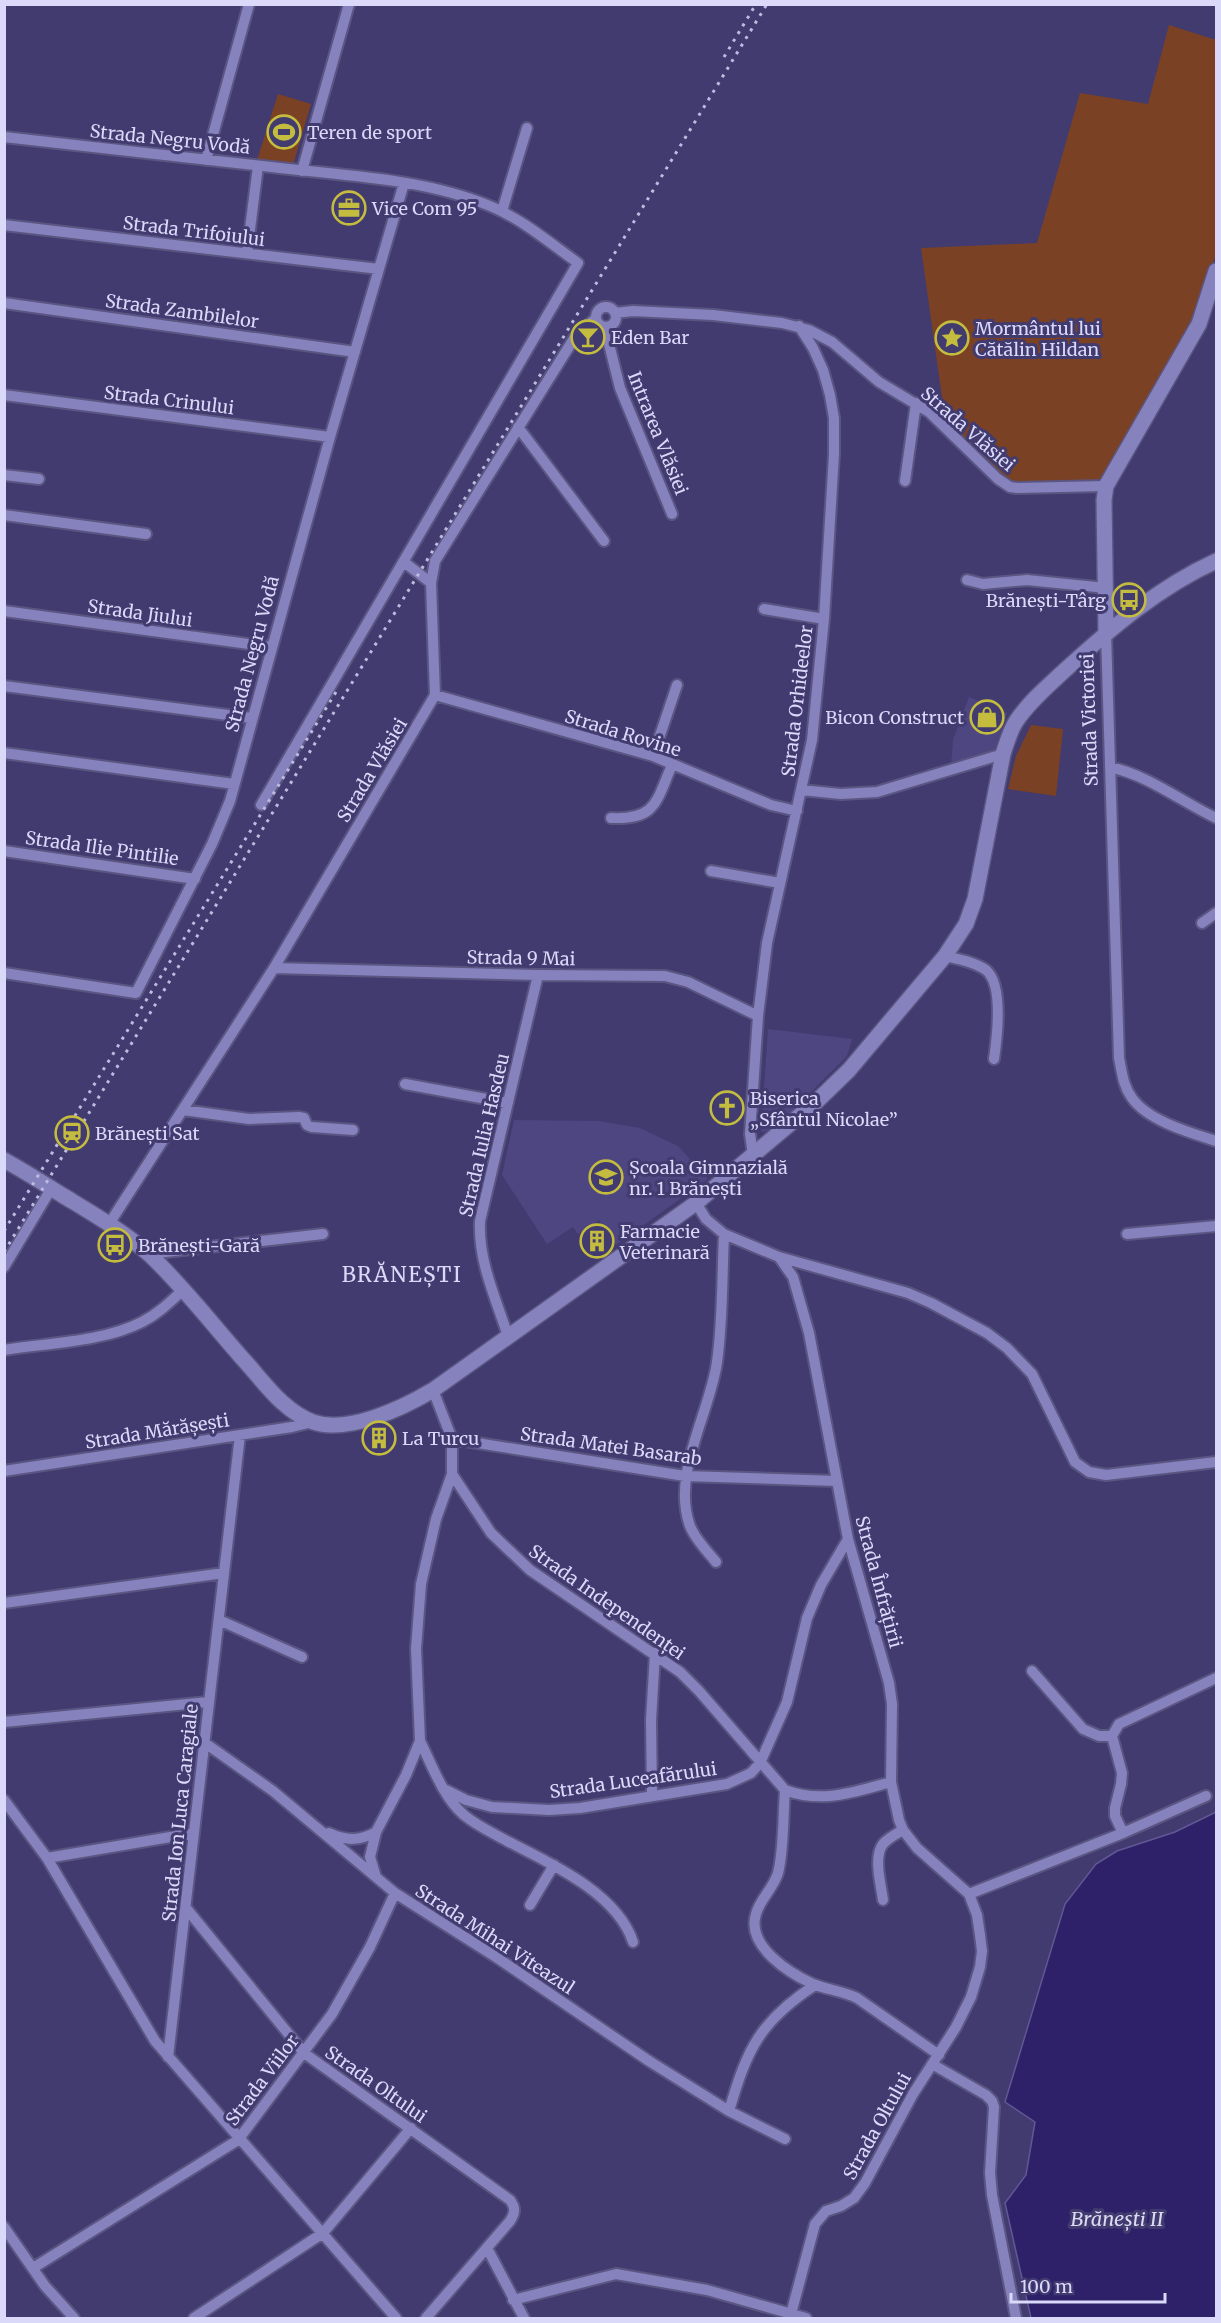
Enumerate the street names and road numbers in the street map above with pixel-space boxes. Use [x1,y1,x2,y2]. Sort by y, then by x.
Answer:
street label: Strada Negru Vodă [89,119,251,159]
street label: Strada Trifoiului [122,211,266,251]
street label: Strada Zambilelor [104,289,260,333]
street label: Intrarea Vlăsiei [623,368,693,498]
street label: Strada Crinului [103,381,236,419]
street label: Strada Vlăsiei [916,382,1020,476]
street label: Strada Negru Vodă [220,573,284,735]
street label: Strada Jiului [86,594,194,632]
street label: Strada Orhideelor [776,624,818,778]
street label: Strada Victoriei [1075,653,1103,787]
street label: Strada Rovine [562,704,684,762]
street label: Strada Vlăsiei [332,714,412,826]
street label: Strada Ilie Pintilie [24,826,180,870]
street label: Strada 9 Mai [466,946,576,970]
street label: Strada Iulia Hasdeu [454,1051,514,1219]
street label: Strada Mărășești [83,1408,231,1454]
street label: Strada Matei Basarab [519,1422,703,1470]
street label: Strada Înfrățirii [850,1513,908,1651]
street label: Strada Independenței [524,1539,690,1665]
street label: Strada Ion Luca Caragiale [157,1703,203,1923]
street label: Strada Luceafărului [548,1757,718,1803]
street label: Strada Mihai Viteazul [411,1879,579,1999]
street label: Strada Viilor [220,2030,304,2130]
street label: Strada Oltului [321,2040,432,2128]
street label: Strada Oltului [838,2068,916,2184]

